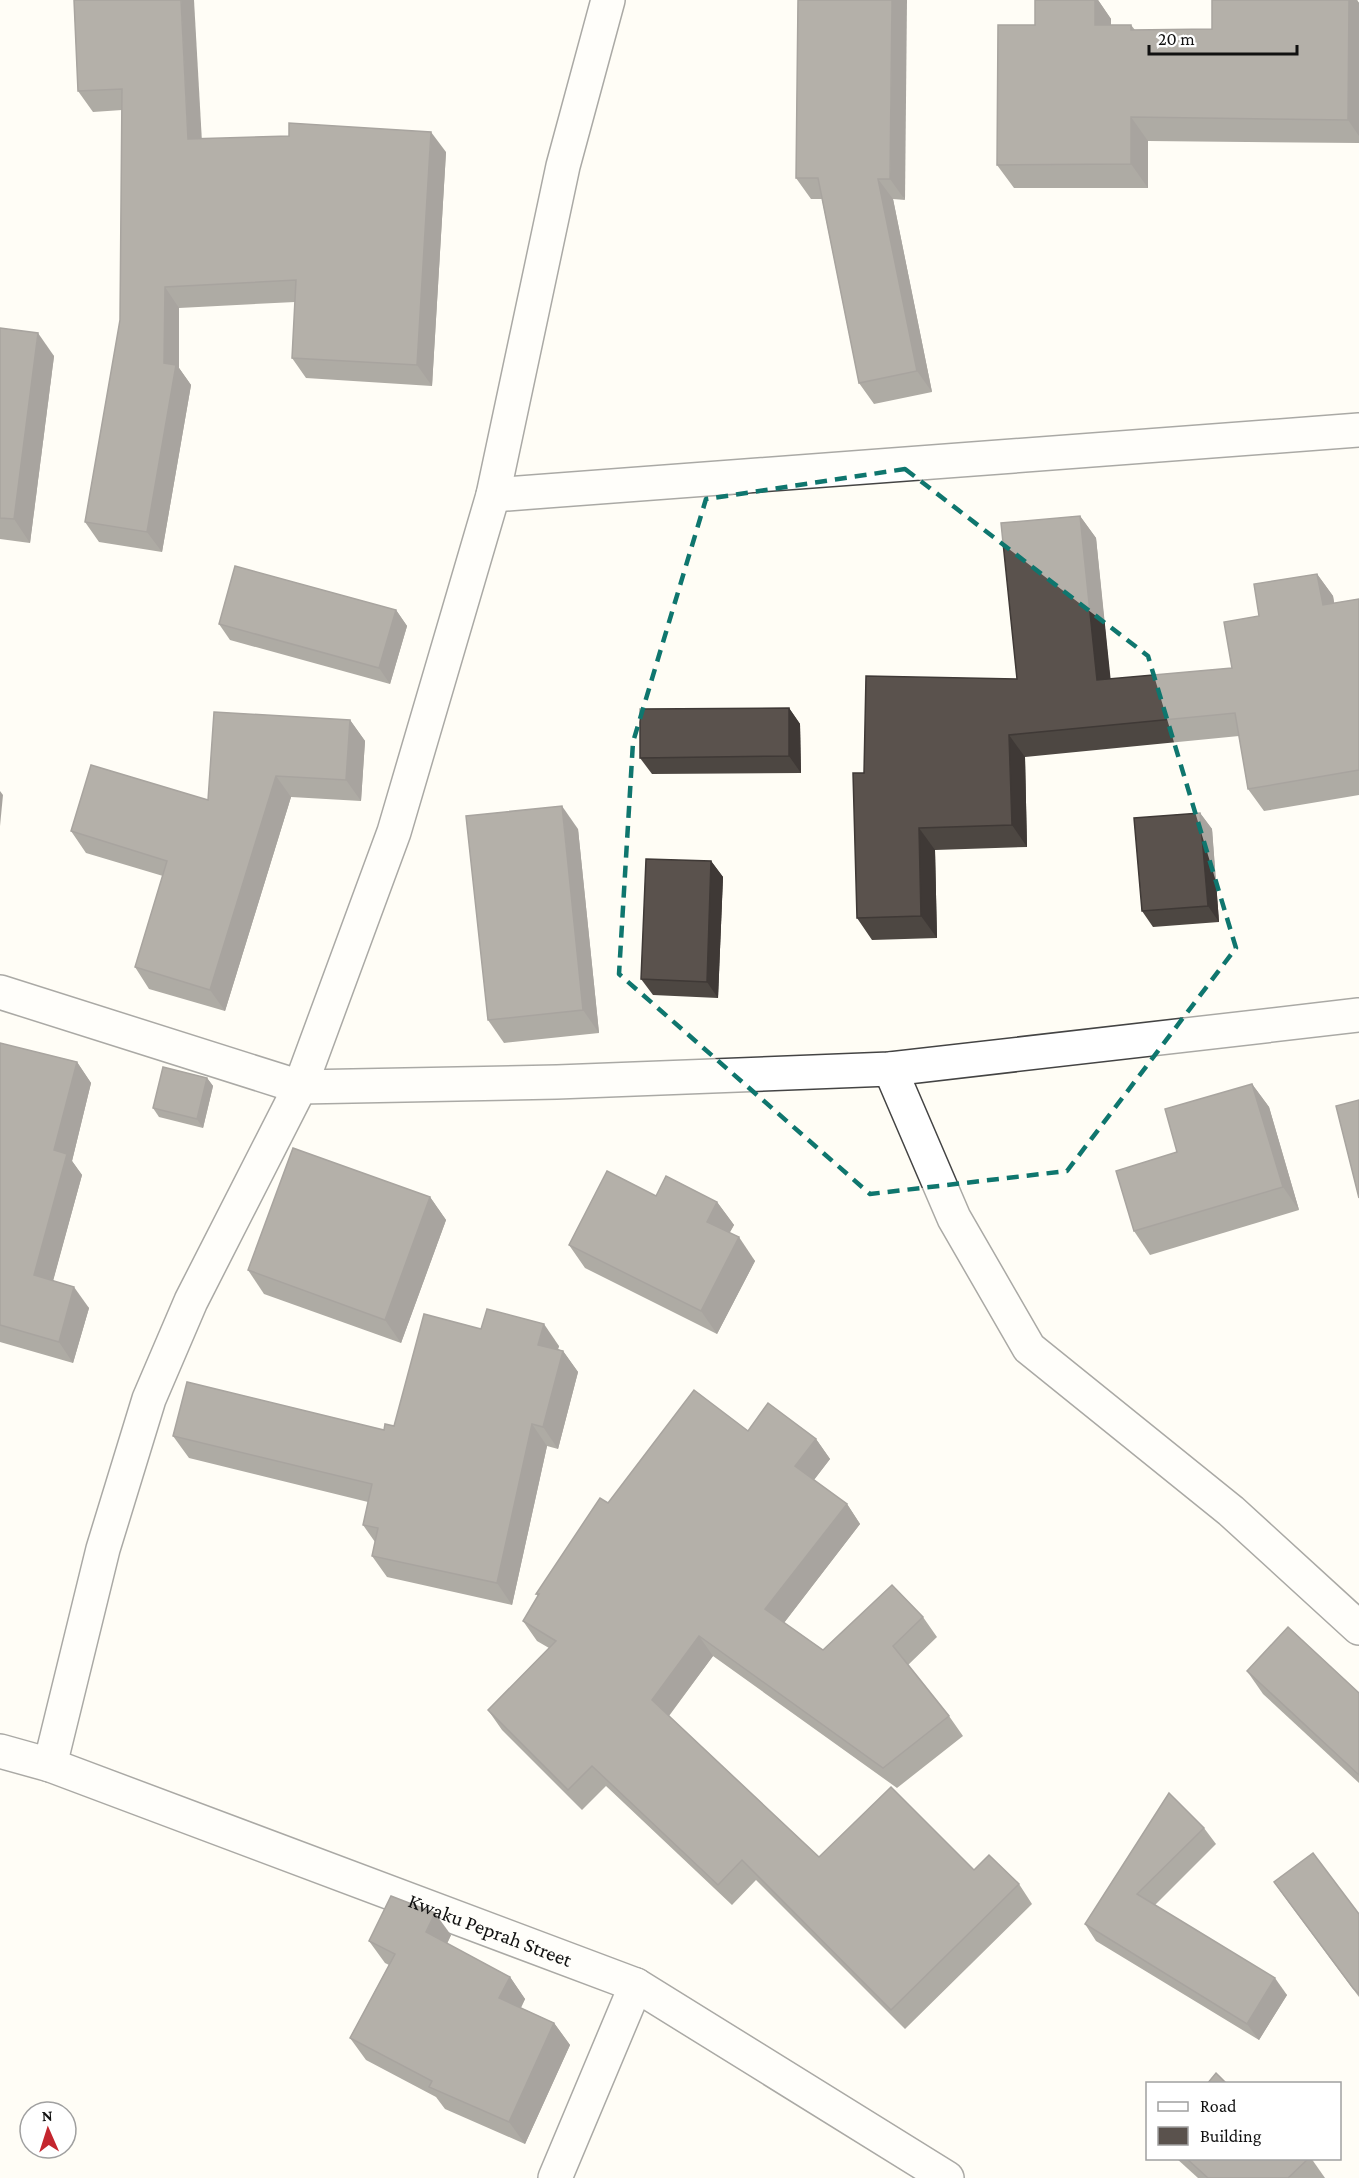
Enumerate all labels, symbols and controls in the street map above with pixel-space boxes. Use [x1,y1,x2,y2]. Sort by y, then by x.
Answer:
scale bar [1149,18,1298,56]
text: 20 m [1158,29,1195,49]
street label: Kwaku Peprah Street [405,1889,576,1972]
legend [1146,2082,1341,2160]
text: Road [1200,2096,1237,2116]
north arrow [18,2100,78,2160]
text: N [41,2107,53,2124]
text: Building [1200,2126,1262,2146]

